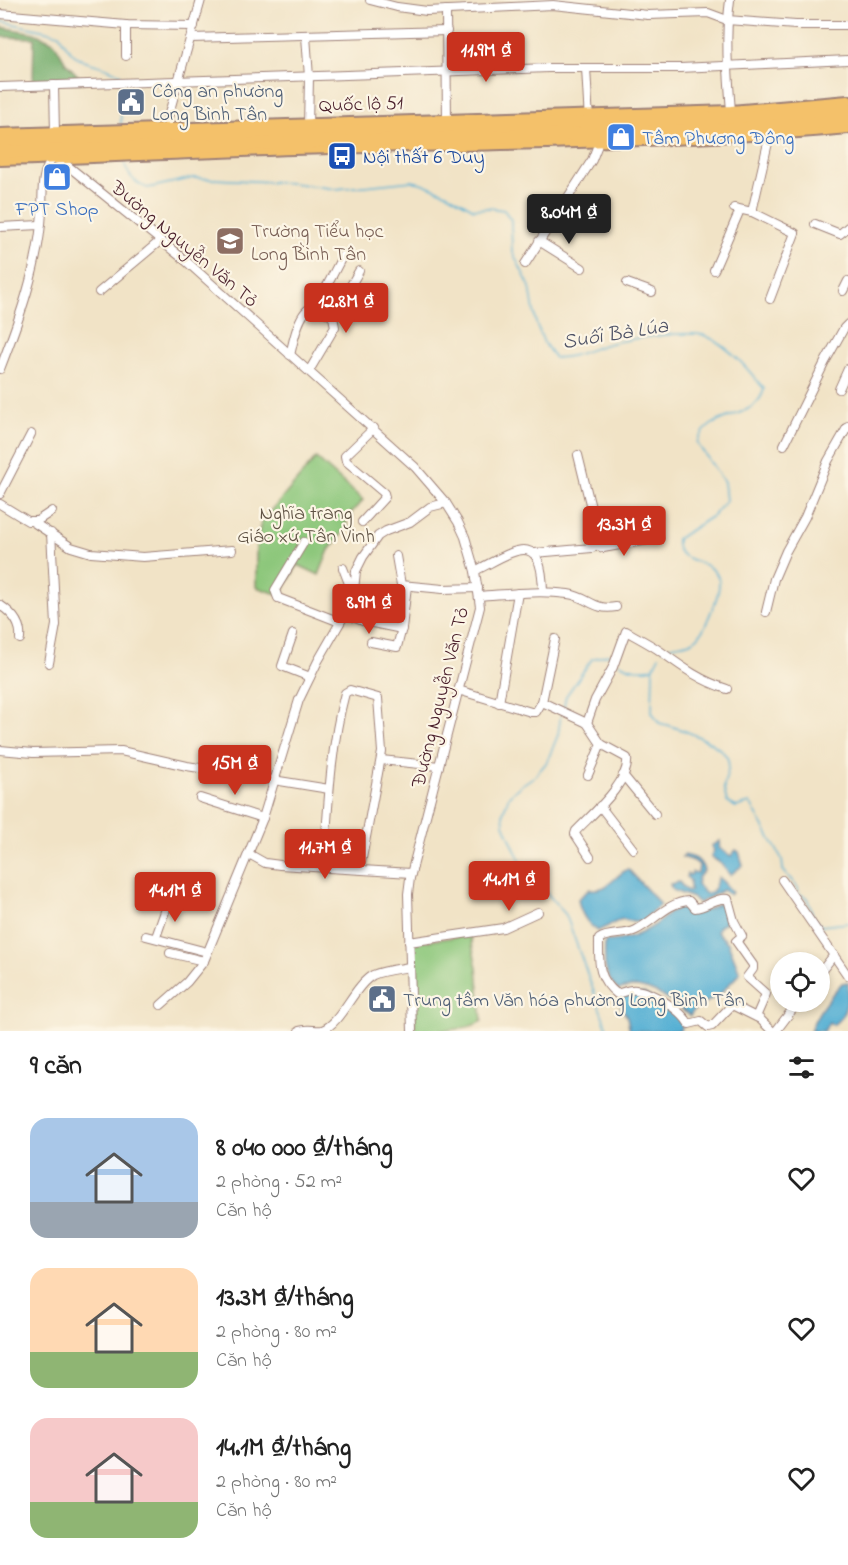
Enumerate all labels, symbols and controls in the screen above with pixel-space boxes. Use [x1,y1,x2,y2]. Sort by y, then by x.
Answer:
pin: 11.9M ₫ [431,32,541,83]
text: 11.9M ₫ [461,37,511,66]
place label: Công an phường Long Bình Tân [152,78,283,131]
public building icon: Công an phường Long Bình Tân [115,86,147,118]
street label: Quốc lộ 51 [318,90,404,121]
shop icon: Tâm Phương Đông [605,121,637,153]
place label: Tâm Phương Đông [642,125,794,155]
bus stop icon: Nội thất 6 Duy [326,140,358,172]
place label: Nội thất 6 Duy [363,144,485,173]
shop icon: FPT Shop [41,161,73,193]
street label: Đường Nguyễn Văn Tỏ [102,174,264,316]
pin: 8.04M ₫ [514,194,624,245]
place label: FPT Shop [14,196,99,225]
text: 8.04M ₫ [541,199,597,228]
place label: Trường Tiểu học Long Bình Tân [251,218,384,271]
school or university icon: Trường Tiểu học Long Bình Tân [214,225,246,257]
pin: 12.8M ₫ [291,283,401,334]
text: 12.8M ₫ [318,288,374,317]
water label: Suối Bà Lúa [560,312,671,358]
park label: Nghĩa trang Giáo xứ Tân Vinh [237,500,375,552]
pin: 13.3M ₫ [569,506,679,557]
text: 13.3M ₫ [597,511,651,540]
pin: 8.9M ₫ [320,584,418,635]
text: 8.9M ₫ [346,589,392,618]
street label: Đường Nguyễn Văn Tỏ [405,604,479,792]
pin: 15M ₫ [193,745,277,796]
text: 15M ₫ [212,750,258,779]
pin: 11.7M ₫ [270,829,380,880]
text: 11.7M ₫ [299,834,351,863]
pin: 14.1M ₫ [454,861,564,912]
text: 14.1M ₫ [483,866,535,895]
pin: 14.1M ₫ [120,872,230,923]
text: 14.1M ₫ [149,877,201,906]
map controls [770,952,830,1012]
button: locate [770,952,830,1012]
public building icon: Trung tâm Văn hóa phường Long Bình Tân [366,983,398,1015]
place label: Trung tâm Văn hóa phường Long Bình Tân [403,987,745,1017]
text: 9 căn [30,1048,82,1086]
icon: filters [785,1051,818,1084]
text: 8 040 000 ₫/tháng [216,1130,393,1168]
icon: home [78,1142,150,1214]
icon: heart [785,1162,818,1195]
text: 2 phòng · 52 m² [216,1168,342,1197]
text: Căn hộ [216,1197,271,1226]
text: 13.3M ₫/tháng [216,1280,354,1318]
icon: home [78,1292,150,1364]
icon: heart [785,1312,818,1345]
text: 2 phòng · 80 m² [216,1318,337,1347]
text: Căn hộ [216,1347,271,1376]
text: 14.1M ₫/tháng [216,1430,351,1468]
icon: home [78,1442,150,1514]
icon: heart [785,1462,818,1495]
text: 2 phòng · 80 m² [216,1468,337,1497]
text: Căn hộ [216,1497,271,1526]

